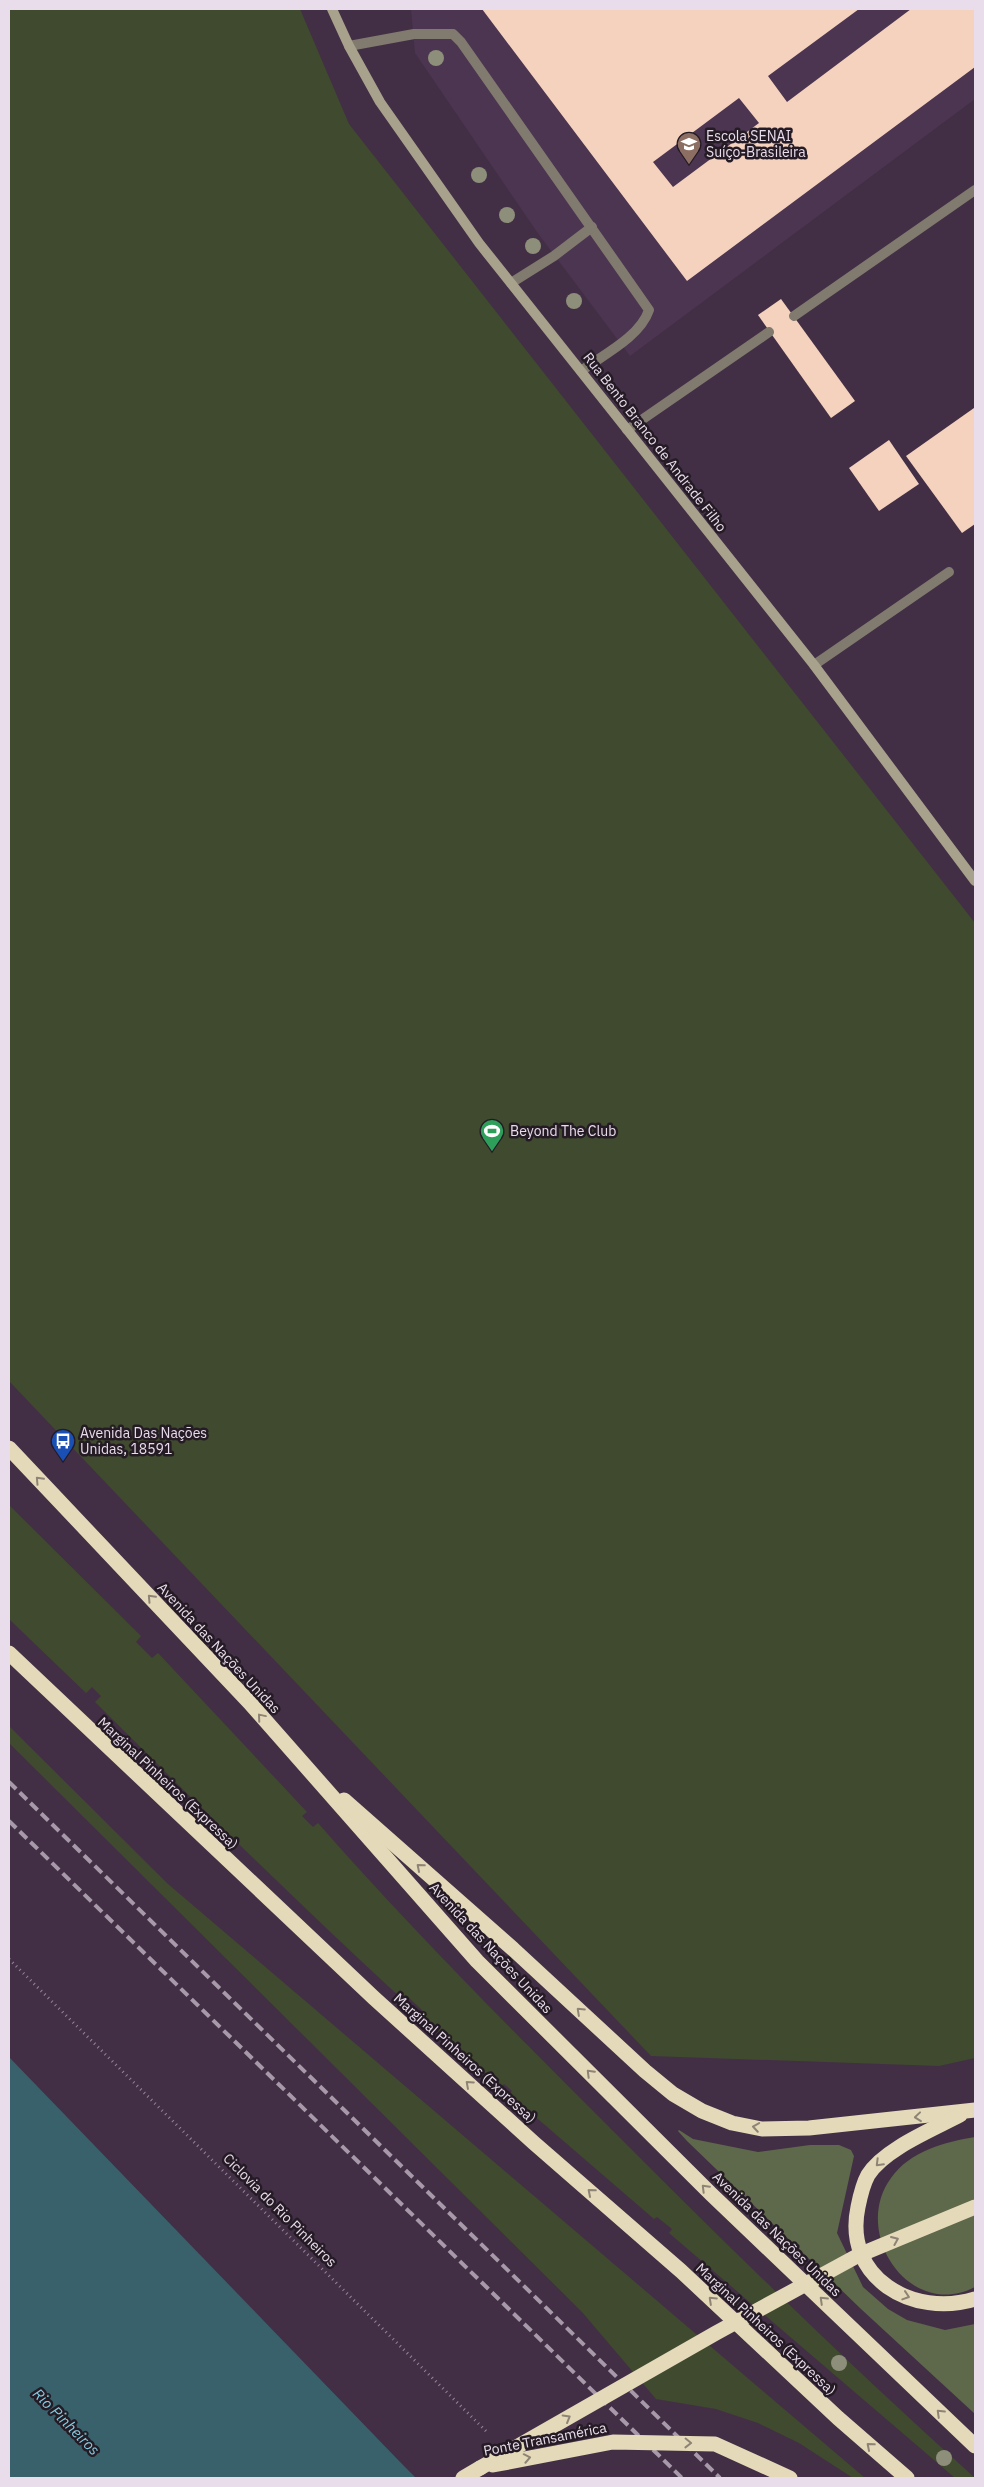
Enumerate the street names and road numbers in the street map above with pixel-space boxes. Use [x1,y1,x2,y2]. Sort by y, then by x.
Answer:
street label: Rua Bento Branco de Andrade Filho [579,349,731,536]
street label: Avenida das Nações Unidas [154,1579,285,1717]
street label: Marginal Pinheiros (Expressa) [94,1713,242,1853]
street label: Avenida das Nações Unidas [426,1879,557,2017]
street label: Marginal Pinheiros (Expressa) [390,1989,540,2127]
street label: Ciclovia do Rio Pinheiros [219,2149,341,2271]
street label: Avenida das Nações Unidas [709,2168,845,2301]
street label: Marginal Pinheiros (Expressa) [692,2259,840,2399]
street label: Ponte Transamérica [482,2418,609,2460]

